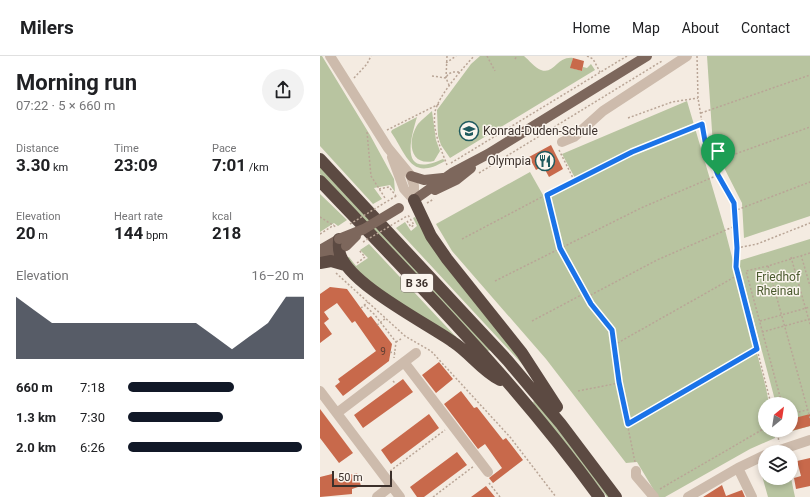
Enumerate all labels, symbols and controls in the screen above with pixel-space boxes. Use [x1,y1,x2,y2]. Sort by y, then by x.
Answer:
text: Milers [20,16,74,39]
text: Home [572,20,610,36]
text: Map [632,20,660,36]
text: About [682,20,719,36]
text: Contact [741,20,790,36]
button: share [262,69,304,111]
text: Morning run [16,70,137,95]
text: 07:22 · 5 × 660 m [16,98,115,113]
school or university icon: Konrad-Duden-Schule [458,120,480,142]
place label: Konrad-Duden-Schule [483,124,598,138]
pin [701,134,735,175]
icon: arrive [707,140,729,162]
text: Distance [16,142,59,155]
text: Time [114,142,139,155]
text: Pace [212,142,236,155]
restaurant icon: Olympia [534,150,556,172]
place label: Olympia [487,154,531,168]
text: 3.30 [16,155,50,175]
text: 23:09 [114,155,158,175]
text: 7:01 [212,155,246,175]
text: km [50,161,68,174]
text: /km [246,161,269,174]
text: Elevation [16,210,61,223]
text: Heart rate [114,210,163,223]
text: kcal [212,210,232,223]
text: 20 [16,223,36,243]
text: 144 [114,223,143,243]
text: 218 [212,223,241,243]
text: m [36,229,48,242]
text: bpm [143,229,168,242]
text: Elevation [16,268,69,283]
text: 16–20 m [252,268,304,283]
park label: Friedhof Rheinau [756,270,801,298]
road number: B 36 [401,274,433,292]
house number: 9 [380,346,386,357]
text: 660 m [16,380,53,395]
text: 7:18 [80,380,105,395]
north arrow [758,397,798,437]
map controls [758,397,798,485]
text: 1.3 km [16,410,56,425]
text: 7:30 [80,410,105,425]
text: 2.0 km [16,440,56,455]
text: 6:26 [80,440,105,455]
button: layers [758,445,798,485]
scale bar [332,469,392,488]
text: 50 m [338,471,363,484]

